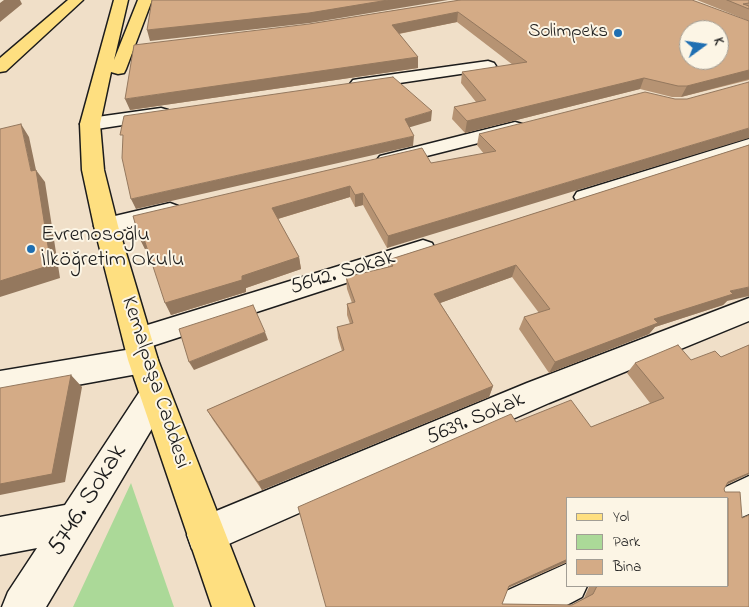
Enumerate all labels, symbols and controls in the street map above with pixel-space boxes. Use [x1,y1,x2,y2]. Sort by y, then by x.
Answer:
north arrow [679,20,729,70]
place label: Solimpeks [528,22,608,44]
marker: Solimpeks [612,27,624,39]
text: K [707,36,729,47]
place label: Evrenosoğlu İlköğretim Okulu [41,223,184,274]
marker: Evrenosoğlu İlköğretim Okulu [25,243,37,255]
street label: 5642. Sokak [287,246,399,302]
street label: Kemalpaşa Caddesi [114,294,194,472]
street label: 5639. Sokak [423,388,529,452]
street label: 5746. Sokak [42,439,136,563]
legend [566,497,729,587]
text: Yol [613,506,629,528]
text: Park [613,531,640,553]
text: Bina [613,556,641,578]

